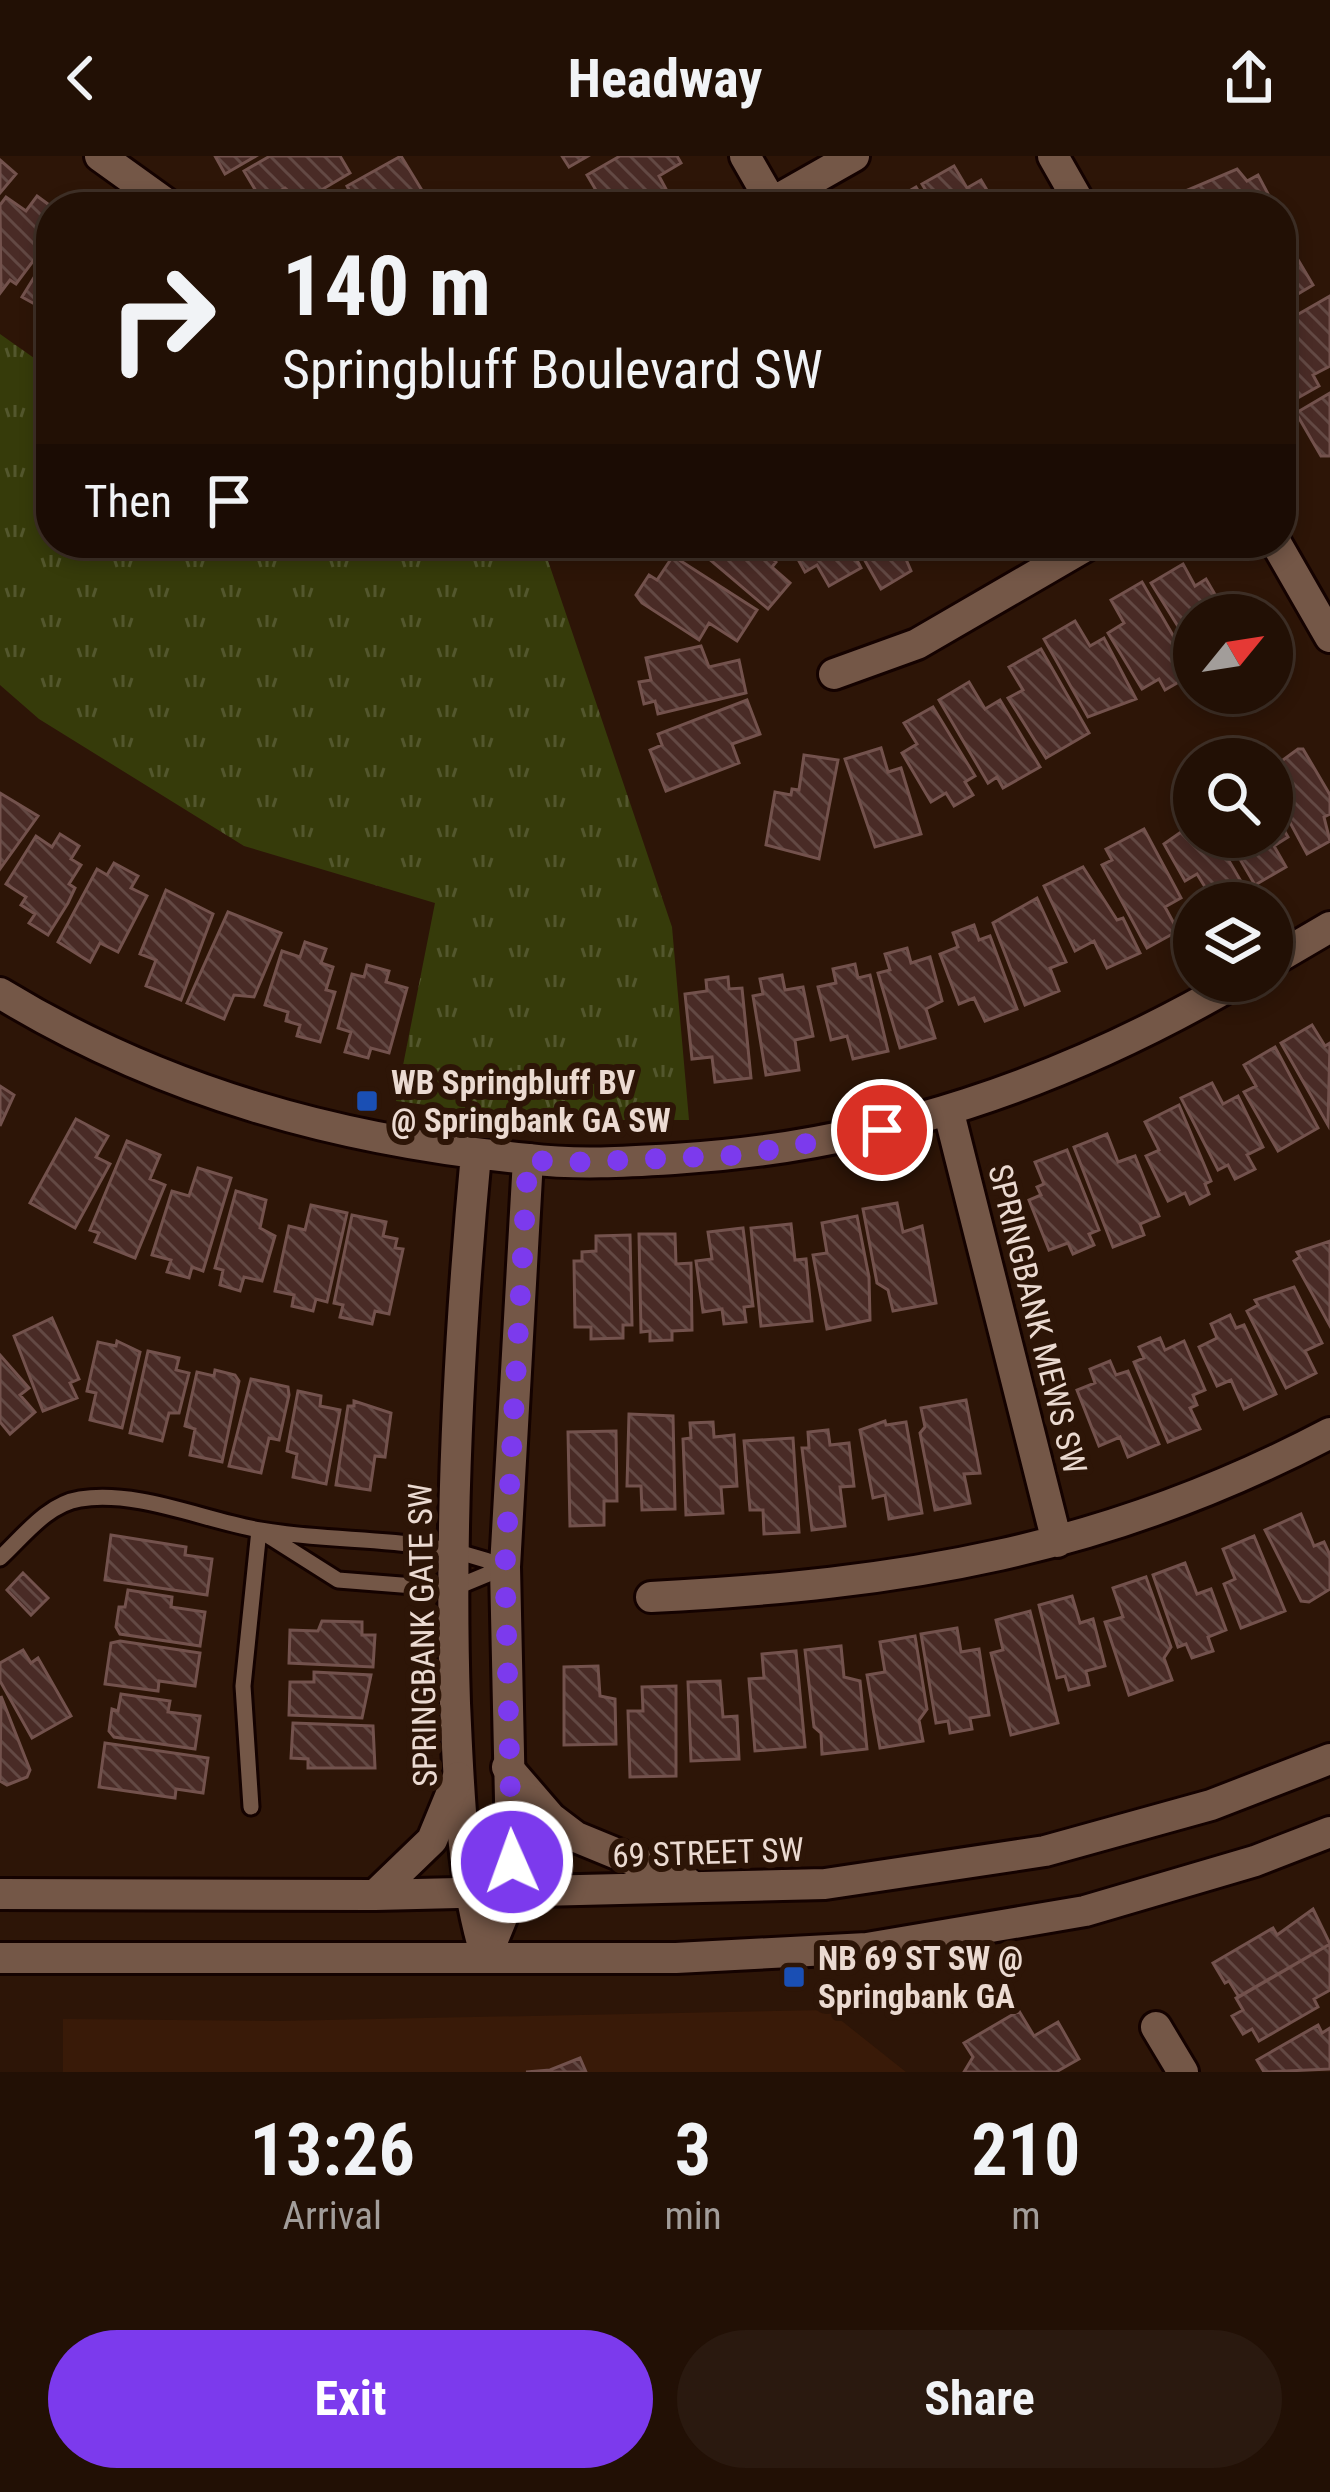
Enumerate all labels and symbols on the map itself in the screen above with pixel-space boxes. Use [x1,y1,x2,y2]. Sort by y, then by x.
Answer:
north arrow [1173,594,1293,714]
place label: WB Springbluff BV @ Springbank GA SW [391,1063,671,1140]
pin [831,1079,933,1181]
marker: WB Springbluff BV @ Springbank GA SW [354,1088,380,1114]
street label: SPRINGBANK MEWS SW [980,1160,1095,1478]
street label: SPRINGBANK GATE SW [400,1483,445,1787]
position arrow [449,1799,575,1925]
street label: 69 STREET SW [612,1830,804,1875]
place label: NB 69 ST SW @ Springbank GA [818,1939,1023,2016]
marker: NB 69 ST SW @ Springbank GA [781,1964,807,1990]

